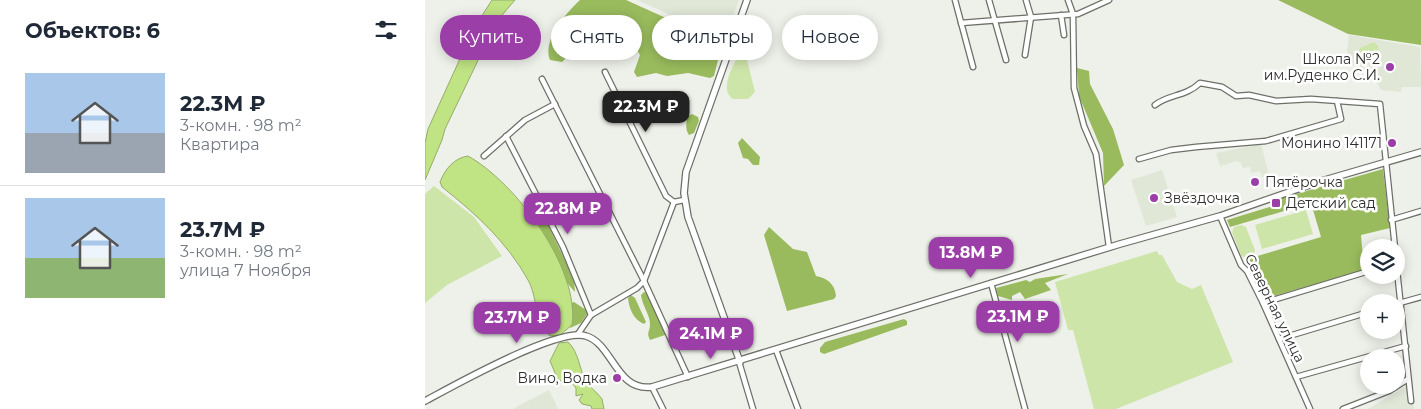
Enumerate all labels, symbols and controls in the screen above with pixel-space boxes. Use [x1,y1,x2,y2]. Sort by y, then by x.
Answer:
chip: Купить [440,15,541,60]
chip: Снять [551,15,642,60]
chip: Фильтры [652,15,772,60]
chip: Новое [782,15,878,60]
icon: filters [372,16,400,44]
text: Объектов: 6 [25,18,160,43]
place label: Школа №2 им.Руденко С.И. [1264,50,1380,84]
marker: Школа №2 им.Руденко С.И. [1384,61,1396,73]
pin: 22.3M ₽ [600,90,692,133]
text: 22.3M ₽ [180,91,265,116]
icon: home [65,93,125,153]
text: 22.3M ₽ [613,97,679,116]
text: 3-комн. · 98 m² [180,116,302,135]
place label: Монино 141171 [1281,134,1382,152]
text: Квартира [180,135,260,154]
marker: Монино 141171 [1386,137,1398,149]
place label: Пятёрочка [1265,173,1343,191]
marker: Пятёрочка [1249,176,1261,188]
place label: Звёздочка [1164,189,1240,207]
pin: 22.8M ₽ [522,192,614,235]
marker: Звёздочка [1148,192,1160,204]
place label: Детский сад [1286,194,1376,212]
marker: Детский сад [1270,197,1282,209]
text: 22.8M ₽ [535,199,601,218]
text: 23.7M ₽ [180,217,265,242]
icon: home [65,218,125,278]
pin: 13.8M ₽ [925,236,1017,279]
map controls [1360,239,1405,394]
button: layers [1360,239,1405,284]
text: 3-комн. · 98 m² [180,242,302,261]
text: 13.8M ₽ [940,243,1002,262]
street label: Северная улица [1241,251,1309,365]
text: улица 7 Ноября [180,261,311,280]
button: + [1360,294,1405,339]
pin: 23.1M ₽ [972,300,1064,343]
pin: 23.7M ₽ [471,302,563,344]
text: 23.1M ₽ [987,307,1049,326]
text: 23.7M ₽ [485,308,550,327]
pin: 24.1M ₽ [665,318,757,360]
text: 24.1M ₽ [679,324,743,343]
button: − [1360,349,1405,394]
place label: Вино, Водка [517,369,607,387]
marker: Вино, Водка [611,372,623,384]

